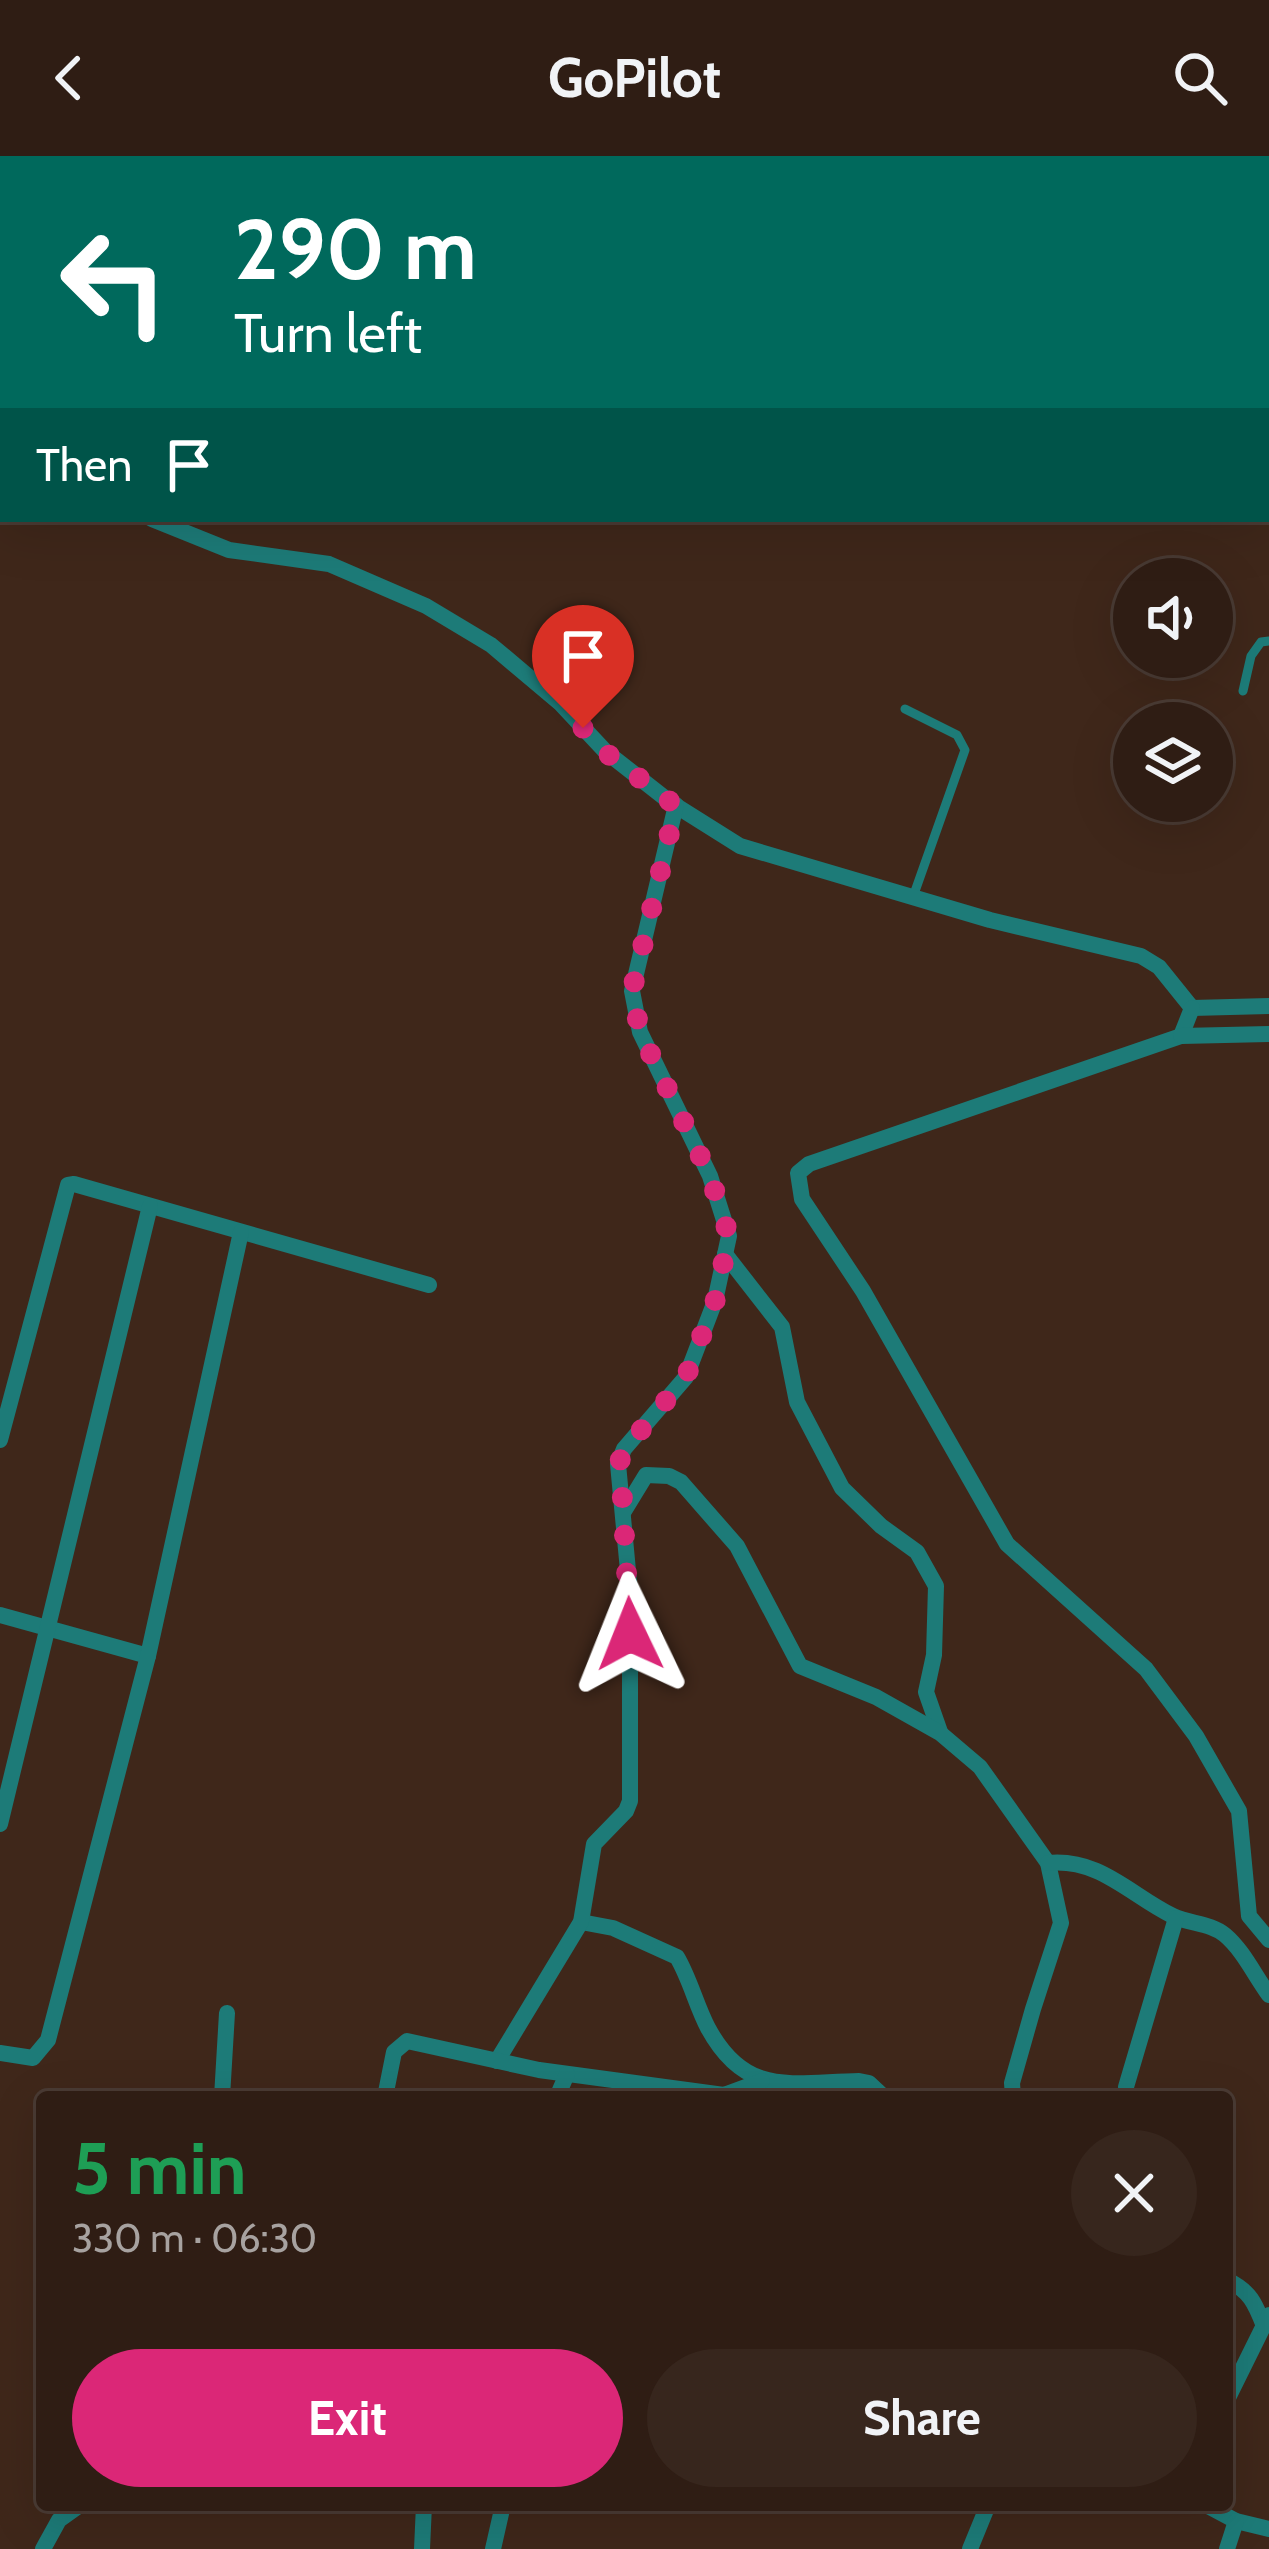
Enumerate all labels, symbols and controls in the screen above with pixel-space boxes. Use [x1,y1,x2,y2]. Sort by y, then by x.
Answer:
icon: back [36,45,102,111]
text: GoPilot [548,45,721,111]
icon: search [1167,45,1233,111]
text: 290 m [234,198,477,300]
icon: left [36,204,192,360]
text: Turn left [234,300,422,366]
icon: arrive [156,432,222,498]
text: Then [36,438,132,492]
map controls [1113,558,1233,822]
button: sound [1113,558,1233,678]
pin [532,605,634,728]
icon: arrive [550,623,616,689]
button: layers [1113,702,1233,822]
position arrow [567,1571,693,1697]
text: 5 min [72,2125,246,2212]
button: close [1071,2130,1197,2256]
text: 330 m · 06:30 [72,2214,317,2262]
button: Exit [72,2349,623,2487]
button: Share [647,2349,1197,2487]

